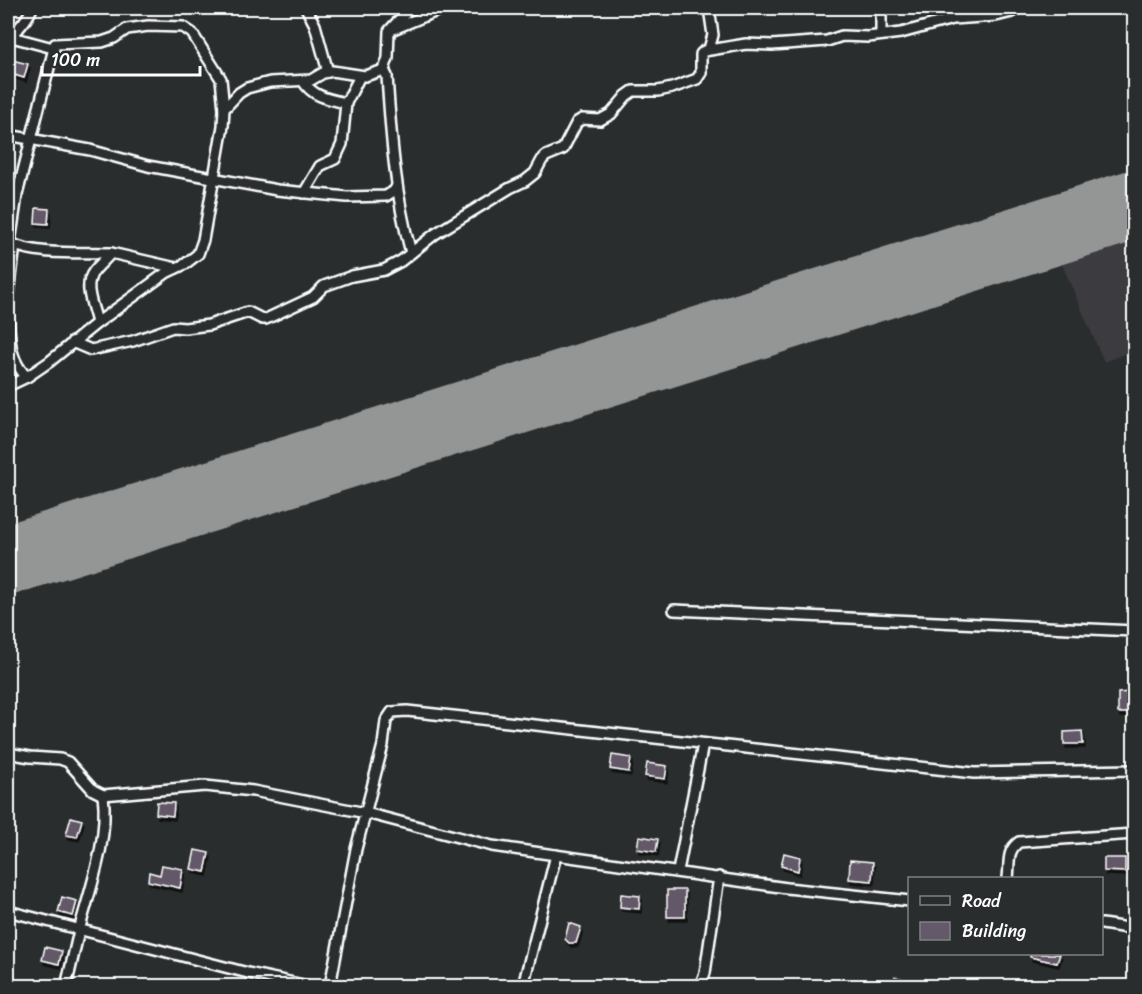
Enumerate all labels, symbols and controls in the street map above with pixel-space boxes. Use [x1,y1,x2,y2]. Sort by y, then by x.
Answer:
scale bar [42,39,200,77]
text: 100 m [51,44,100,76]
legend [908,877,1103,955]
text: Road [962,885,1002,917]
text: Building [962,915,1026,947]

